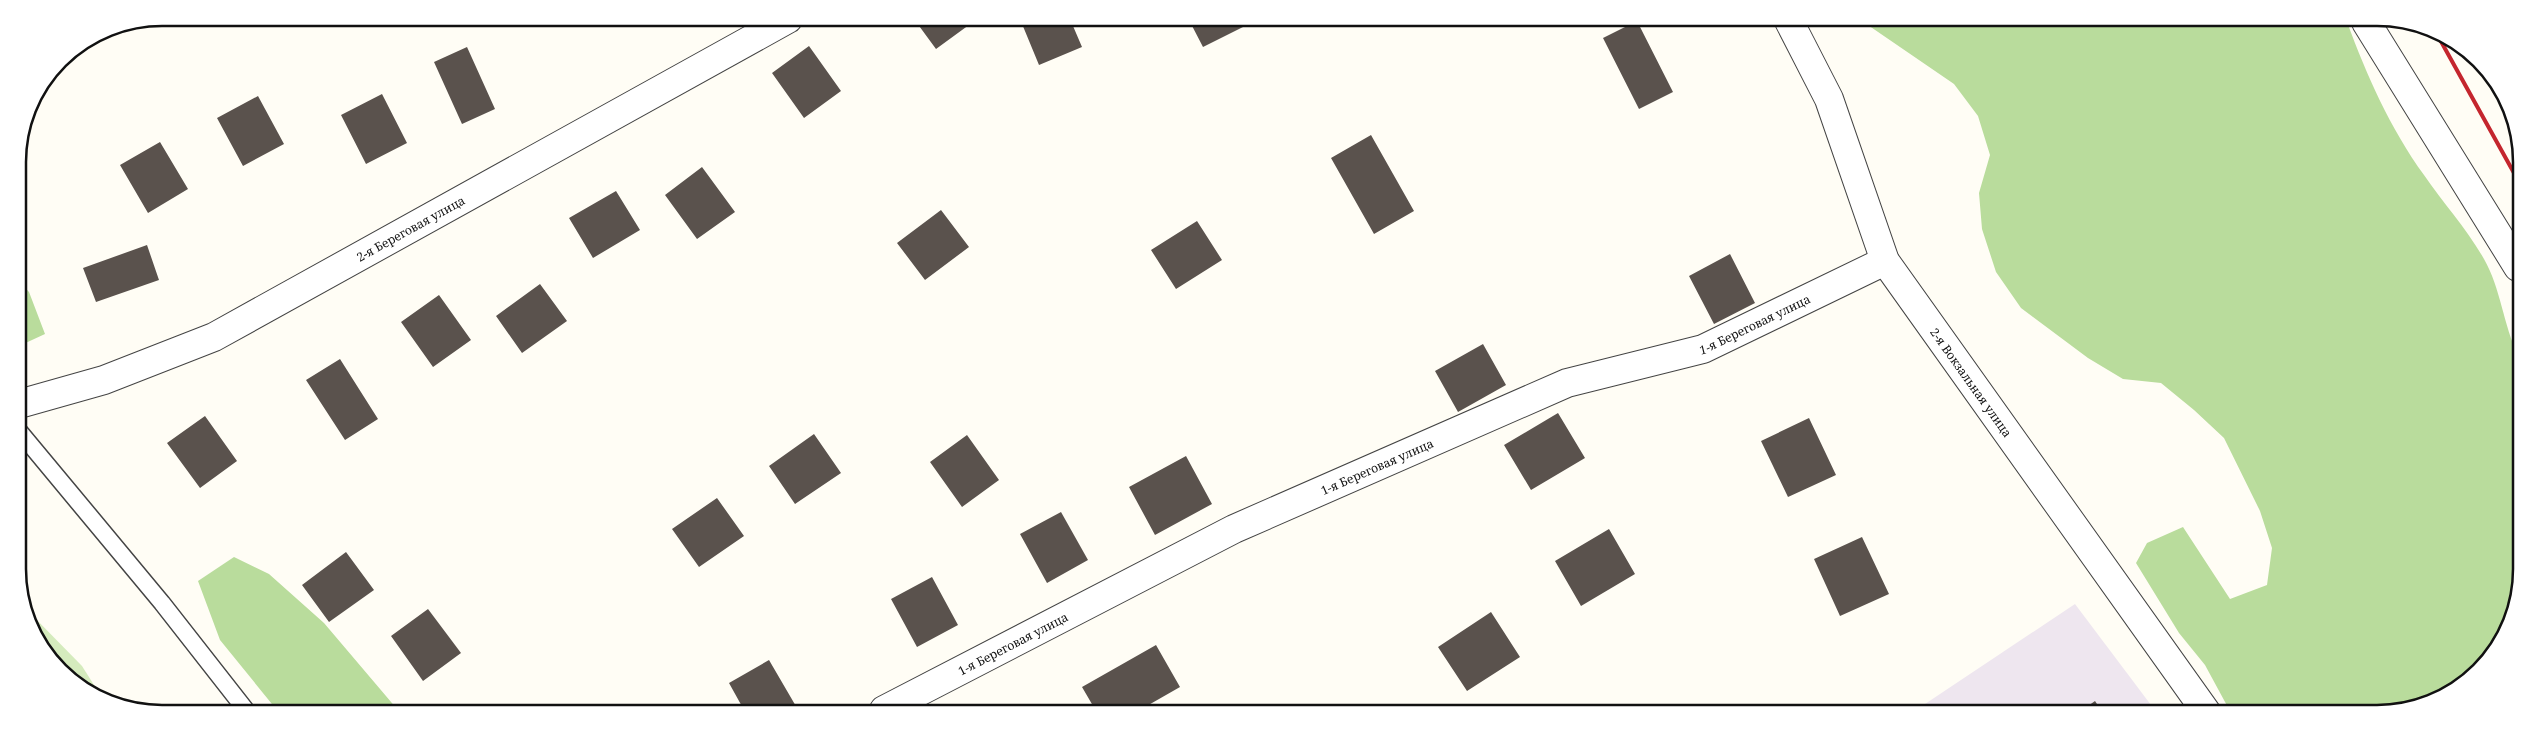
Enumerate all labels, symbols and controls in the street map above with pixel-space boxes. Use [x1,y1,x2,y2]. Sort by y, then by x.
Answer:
street label: 2-я Береговая улица [353,191,468,265]
street label: 1-я Береговая улица [1697,290,1813,358]
street label: 2-я Вокзальная улица [1927,324,2016,441]
street label: 1-я Береговая улица [1318,434,1436,499]
street label: 1-я Береговая улица [955,608,1071,679]

